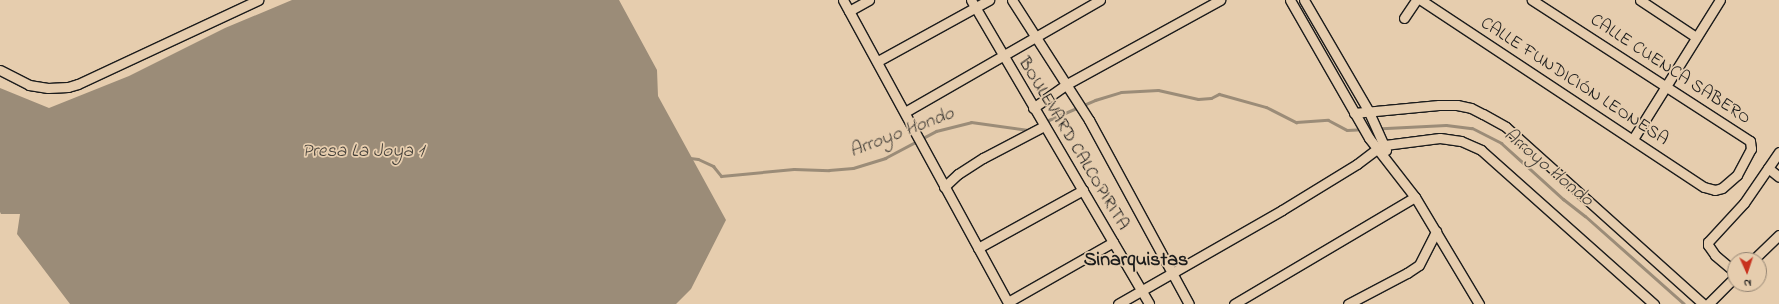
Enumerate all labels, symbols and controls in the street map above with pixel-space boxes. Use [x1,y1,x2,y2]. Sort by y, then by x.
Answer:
street label: CALLE CUENCA SABERO [1586,10,1754,130]
street label: CALLE FUNDICIÓN LEONESA [1476,13,1672,151]
street label: BOULEVARD CALCOPIRITA [1013,54,1133,234]
water label: Arroyo Hondo [847,103,957,163]
water label: Arroyo Hondo [1499,124,1597,212]
water label: Presa La Joya 1 [302,141,424,163]
district label: Sinarquistas [1084,248,1188,272]
north arrow [1727,252,1767,292]
text: N [1743,275,1752,291]

